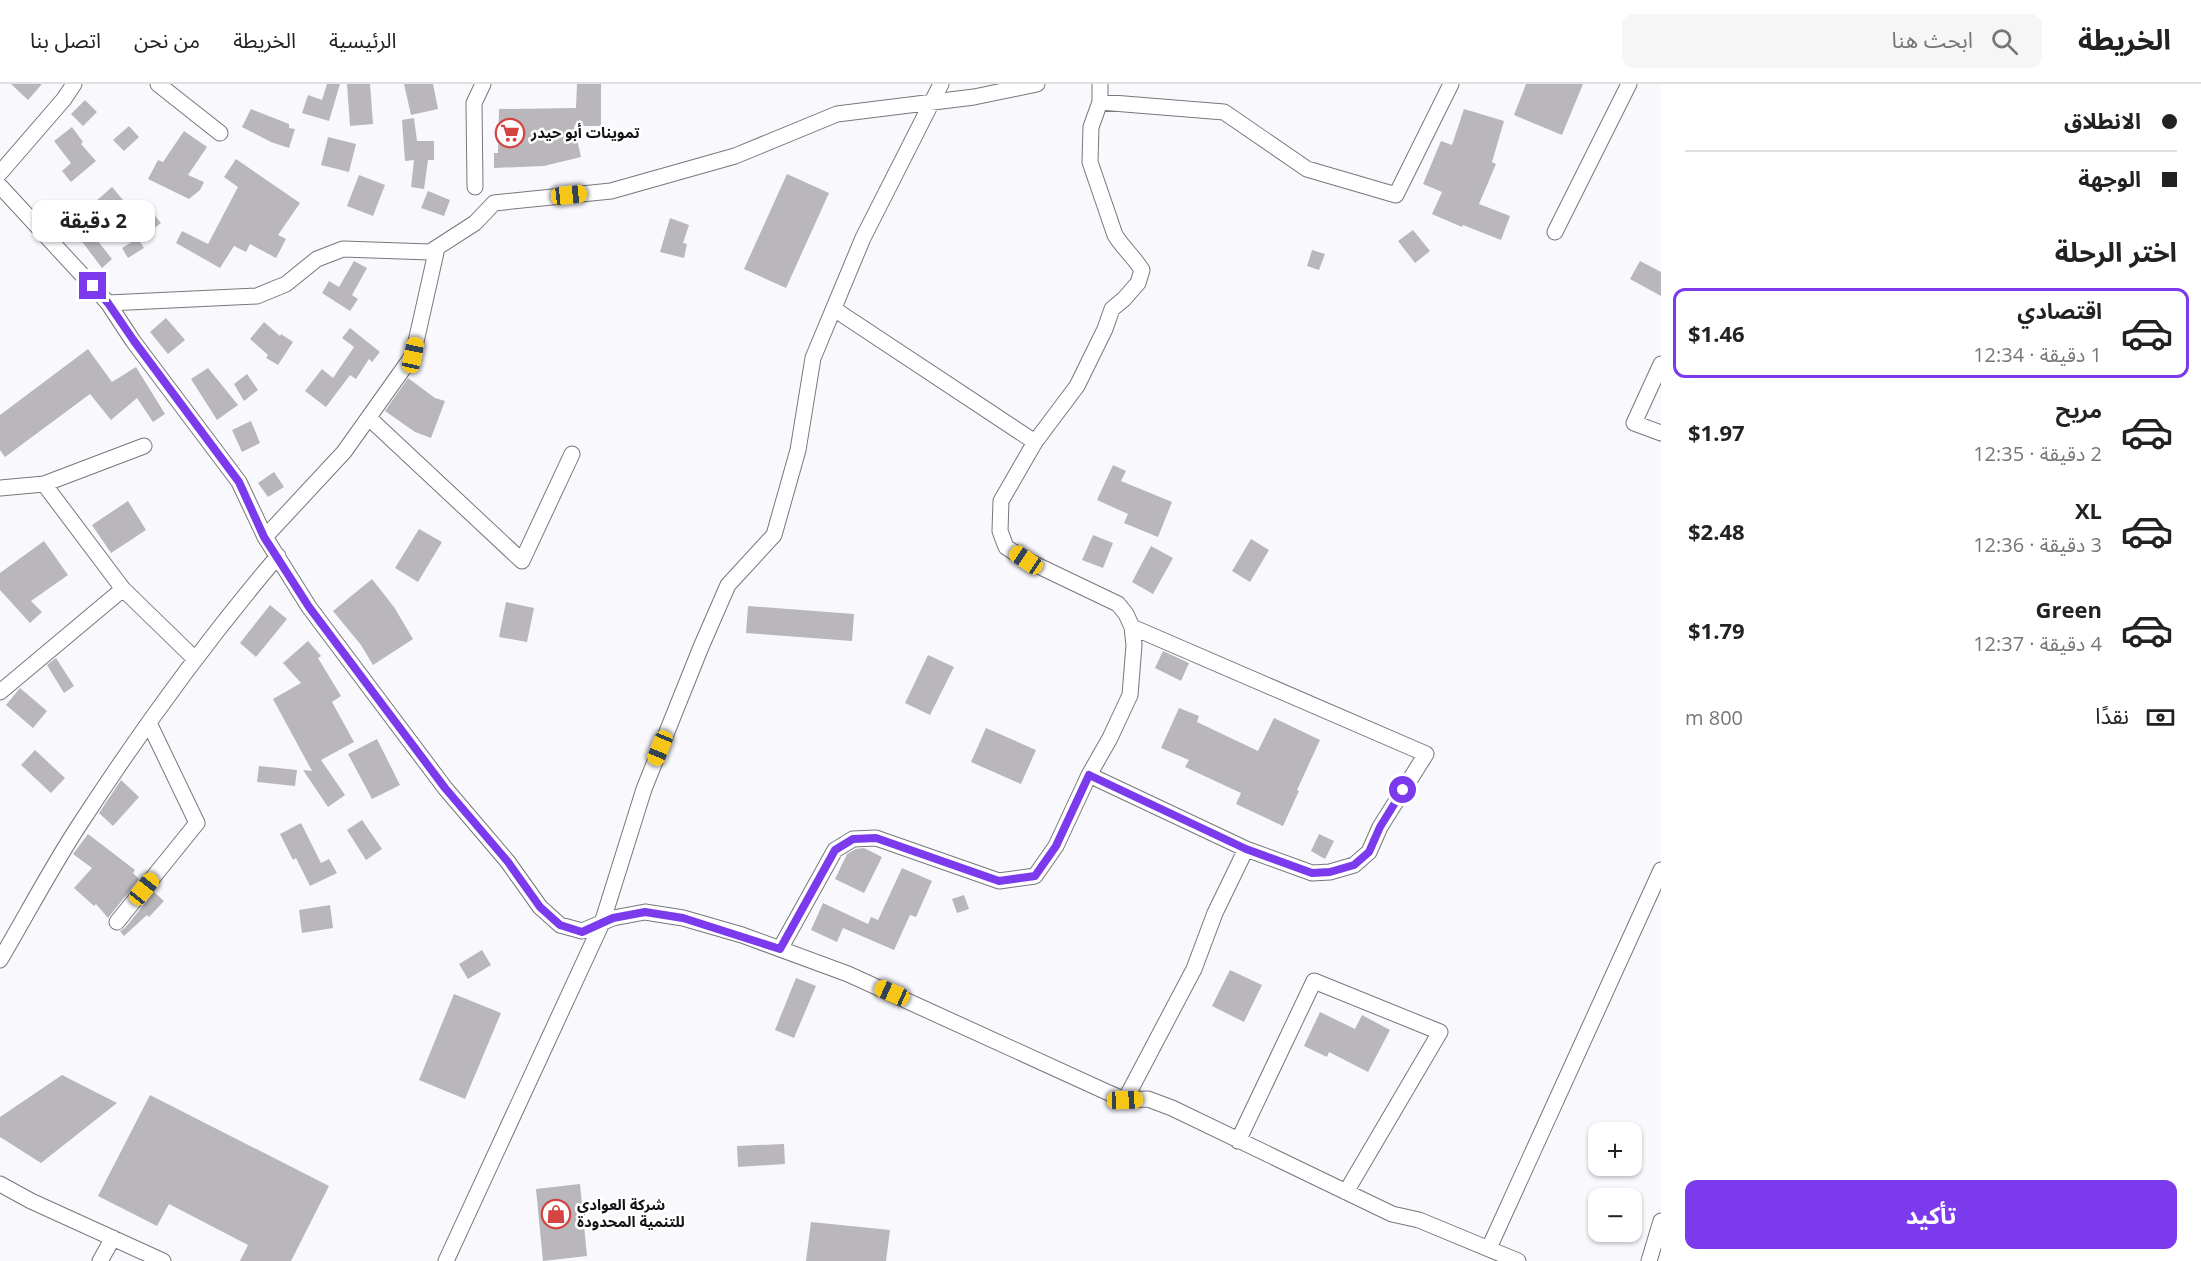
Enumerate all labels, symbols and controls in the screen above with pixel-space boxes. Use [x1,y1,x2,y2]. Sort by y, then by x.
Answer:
search box [1622,14,2042,68]
text: الخريطة [2078,20,2171,58]
text: ابحث هنا [1891,24,1973,54]
icon: search [1988,25,2021,58]
text: اتصل بنا [30,26,101,54]
text: من نحن [134,26,200,54]
text: الخريطة [233,26,296,54]
text: الرئيسية [329,26,397,54]
text: الانطلاق [2064,105,2141,135]
supermarket icon: تموينات أبو حيدر [494,117,526,149]
place label: تموينات أبو حيدر [530,122,640,142]
text: الوجهة [2078,163,2141,193]
car [550,184,588,206]
callout: 2 دقيقة [32,199,154,241]
text: 2 دقيقة [60,207,127,234]
text: اختر الرحلة [2055,233,2177,270]
route end [79,272,106,299]
text: اقتصادي [2017,295,2102,325]
icon: car [2120,306,2174,360]
text: $1.46 [1688,318,1745,348]
car [400,336,426,374]
text: 1 دقيقة · 12:34 [1973,341,2102,368]
text: مريح [2056,394,2102,424]
icon: car [2120,405,2174,459]
text: $1.97 [1688,417,1745,447]
text: 2 دقيقة · 12:35 [1973,440,2102,467]
text: XL [2075,495,2102,525]
icon: car [2120,504,2174,558]
text: $2.48 [1688,516,1745,546]
text: 3 دقيقة · 12:36 [1973,531,2102,558]
car [1006,542,1046,578]
text: Green [2036,594,2102,624]
icon: car [2120,603,2174,657]
text: $1.79 [1688,615,1745,645]
text: 4 دقيقة · 12:37 [1973,630,2102,657]
text: نقدًا [2095,700,2129,730]
icon: cash [2144,701,2177,734]
text: 800 m [1685,704,1743,731]
car [645,728,675,768]
route start [1389,776,1416,803]
car [126,869,162,909]
car [872,977,912,1009]
car [1107,1090,1143,1110]
map controls [1588,1122,1642,1242]
button: + [1588,1122,1642,1176]
button: تأكيد [1685,1180,2177,1249]
button: − [1588,1188,1642,1242]
place label: شركة العوادي للتنمية المحدودة [577,1194,685,1231]
shop icon: شركة العوادي للتنمية المحدودة [540,1198,572,1230]

